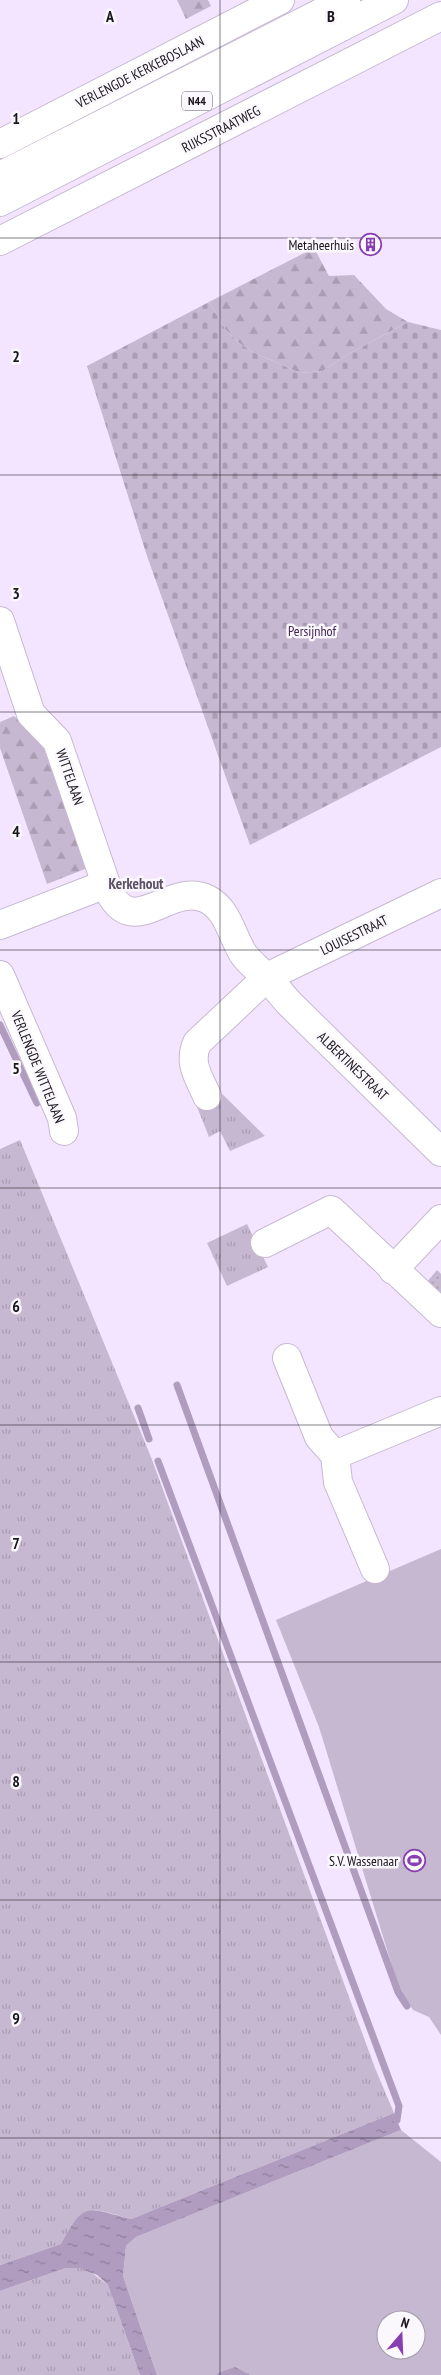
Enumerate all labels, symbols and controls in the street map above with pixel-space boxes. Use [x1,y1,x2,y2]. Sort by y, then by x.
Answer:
text: A [105,6,115,26]
text: B [327,6,335,26]
street label: VERLENGDE KERKEBOSLAAN [72,32,207,113]
road number: N44 [182,92,212,110]
street label: RIJKSSTRAATWEG [179,101,263,157]
text: 1 [12,108,20,128]
building icon: Metaheerhuis [358,233,382,257]
place label: Metaheerhuis [288,236,354,254]
text: 2 [12,346,20,366]
text: 3 [12,583,20,603]
park label: Persijnhof [288,622,336,640]
street label: WITTELAAN [52,747,88,807]
text: 4 [12,821,20,841]
district label: Kerkehout [109,874,164,893]
street label: LOUISESTRAAT [317,911,391,959]
street label: VERLENGDE WITTELAAN [7,1007,69,1126]
street label: ALBERTINESTRAAT [314,1028,393,1105]
text: 5 [12,1058,20,1078]
text: 6 [12,1296,20,1316]
text: 7 [12,1533,20,1553]
text: 8 [12,1771,20,1791]
sports icon: S.V. Wassenaar [402,1849,426,1873]
place label: S.V. Wassenaar [329,1852,398,1870]
text: 9 [12,2008,20,2028]
north arrow [376,2310,426,2360]
text: N [399,2313,412,2332]

